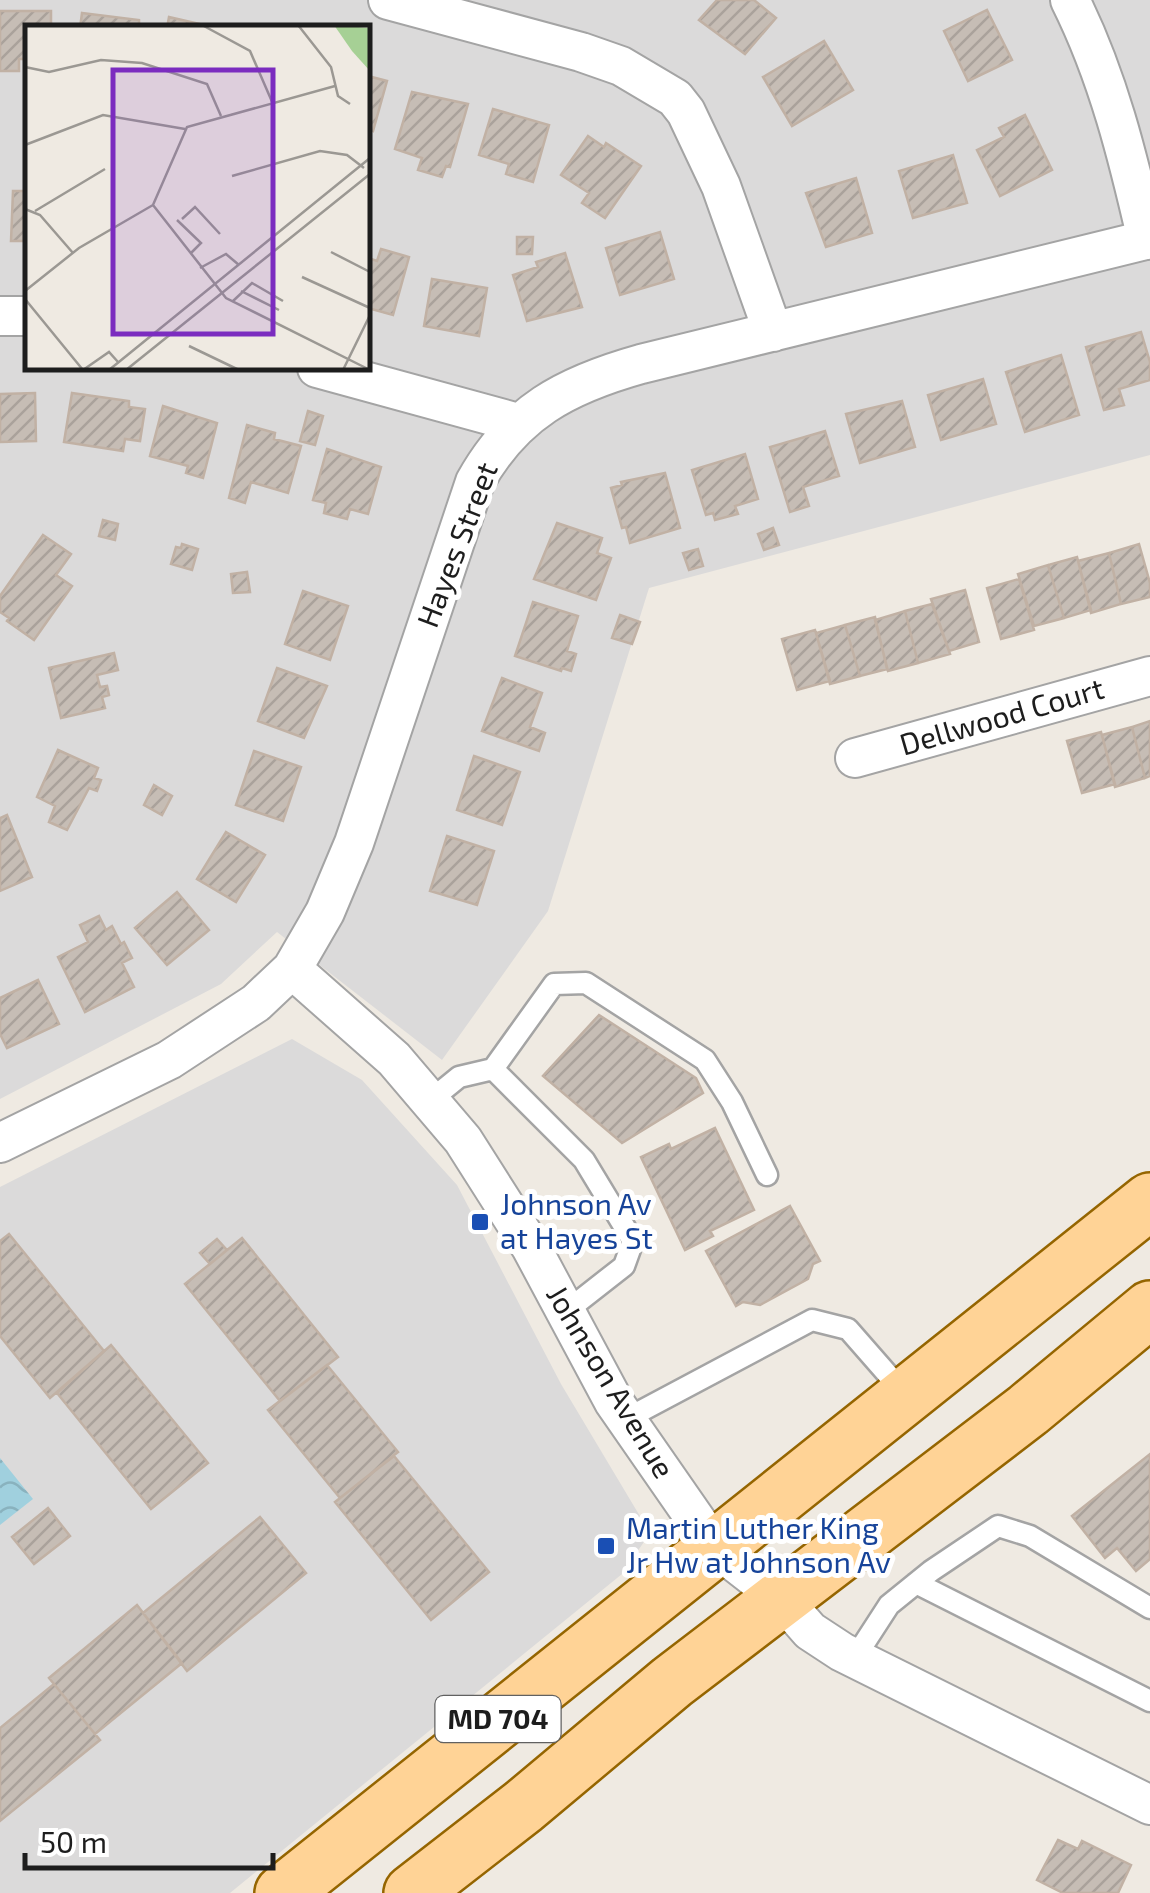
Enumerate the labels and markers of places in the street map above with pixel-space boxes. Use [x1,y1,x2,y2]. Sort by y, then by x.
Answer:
place label: Johnson Av at Hayes St [500,1185,653,1255]
marker: Johnson Av at Hayes St [469,1211,491,1233]
place label: Martin Luther King Jr Hw at Johnson Av [626,1509,891,1579]
marker: Martin Luther King Jr Hw at Johnson Av [595,1535,617,1557]

